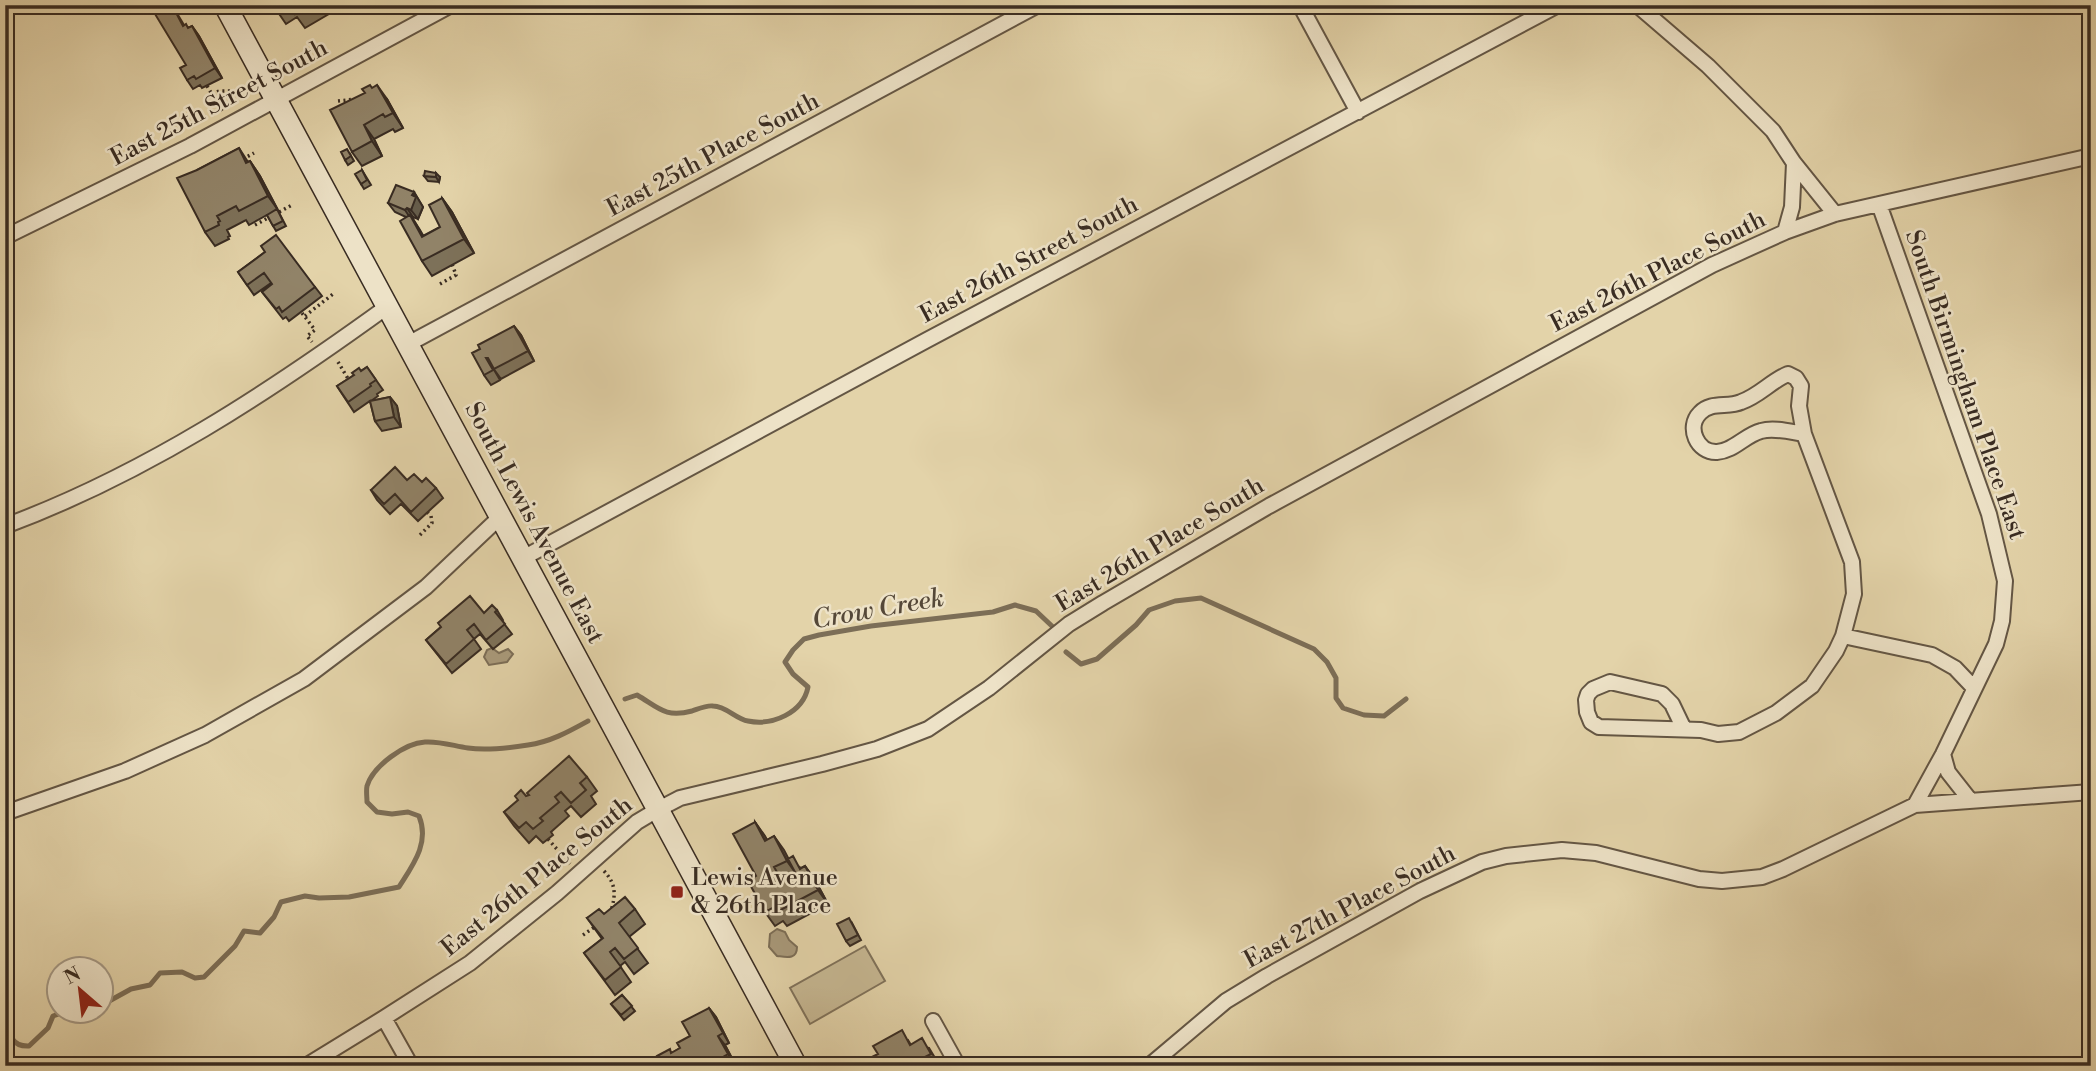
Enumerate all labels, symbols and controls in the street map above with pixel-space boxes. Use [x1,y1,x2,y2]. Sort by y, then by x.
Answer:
street label: East 25th Street South [105,33,333,173]
street label: East 25th Place South [601,86,825,224]
street label: East 26th Street South [915,190,1143,330]
street label: East 26th Place South [1545,205,1771,339]
street label: South Birmingham Place East [1898,226,2032,544]
street label: South Lewis Avenue East [458,397,611,649]
street label: East 26th Place South [1050,471,1270,619]
water label: Crow Creek [809,582,947,636]
street label: East 26th Place South [435,790,639,964]
street label: East 27th Place South [1239,838,1461,976]
place label: Lewis Avenue & 26th Place [691,863,838,921]
marker: Lewis Avenue & 26th Place [669,884,685,900]
north arrow [46,956,116,1026]
text: N [60,962,85,990]

